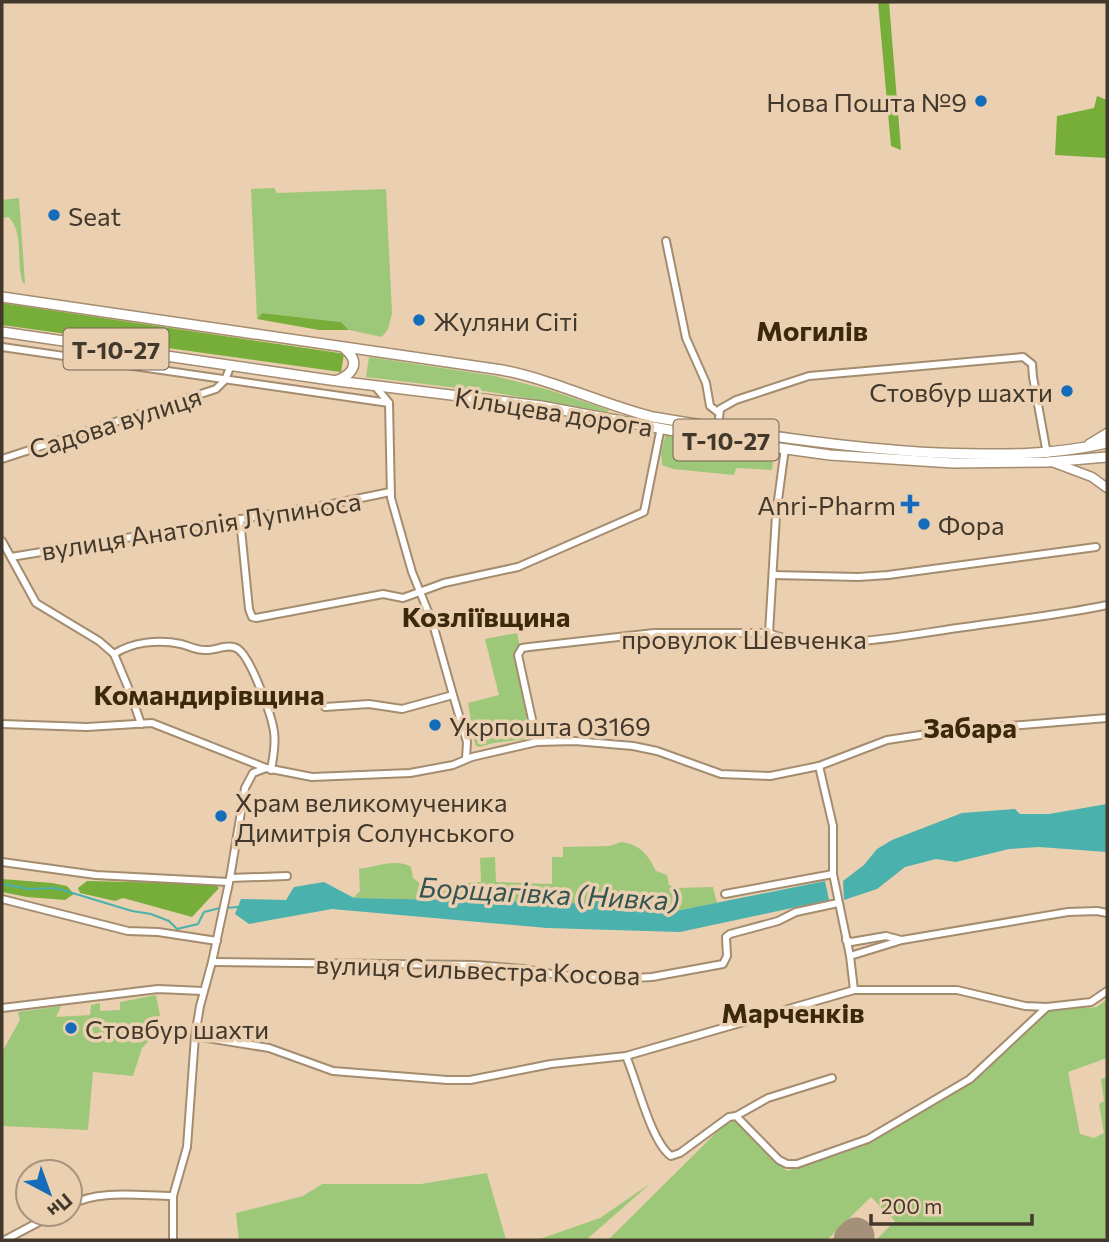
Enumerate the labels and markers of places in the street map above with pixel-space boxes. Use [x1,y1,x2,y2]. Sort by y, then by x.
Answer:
place label: Нова Пошта №9 [766,86,967,117]
marker: Нова Пошта №9 [973,93,989,109]
place label: Seat [68,200,121,231]
marker: Seat [46,207,62,223]
place label: Жуляни Сіті [433,305,578,336]
marker: Жуляни Сіті [411,312,427,328]
place label: Стовбур шахти [869,376,1053,407]
marker: Стовбур шахти [1059,383,1075,399]
place label: Anri-Pharm [757,489,896,520]
marker: Anri-Pharm [902,496,918,512]
place label: Фора [938,509,1004,540]
marker: Фора [916,516,932,532]
place label: Укрпошта 03169 [449,710,651,741]
marker: Укрпошта 03169 [427,717,443,733]
place label: Храм великомученика Димитрія Солунського [235,786,515,847]
marker: Храм великомученика Димитрія Солунського [213,808,229,824]
place label: Cтовбур шахти [85,1013,269,1044]
marker: Cтовбур шахти [63,1020,79,1036]

